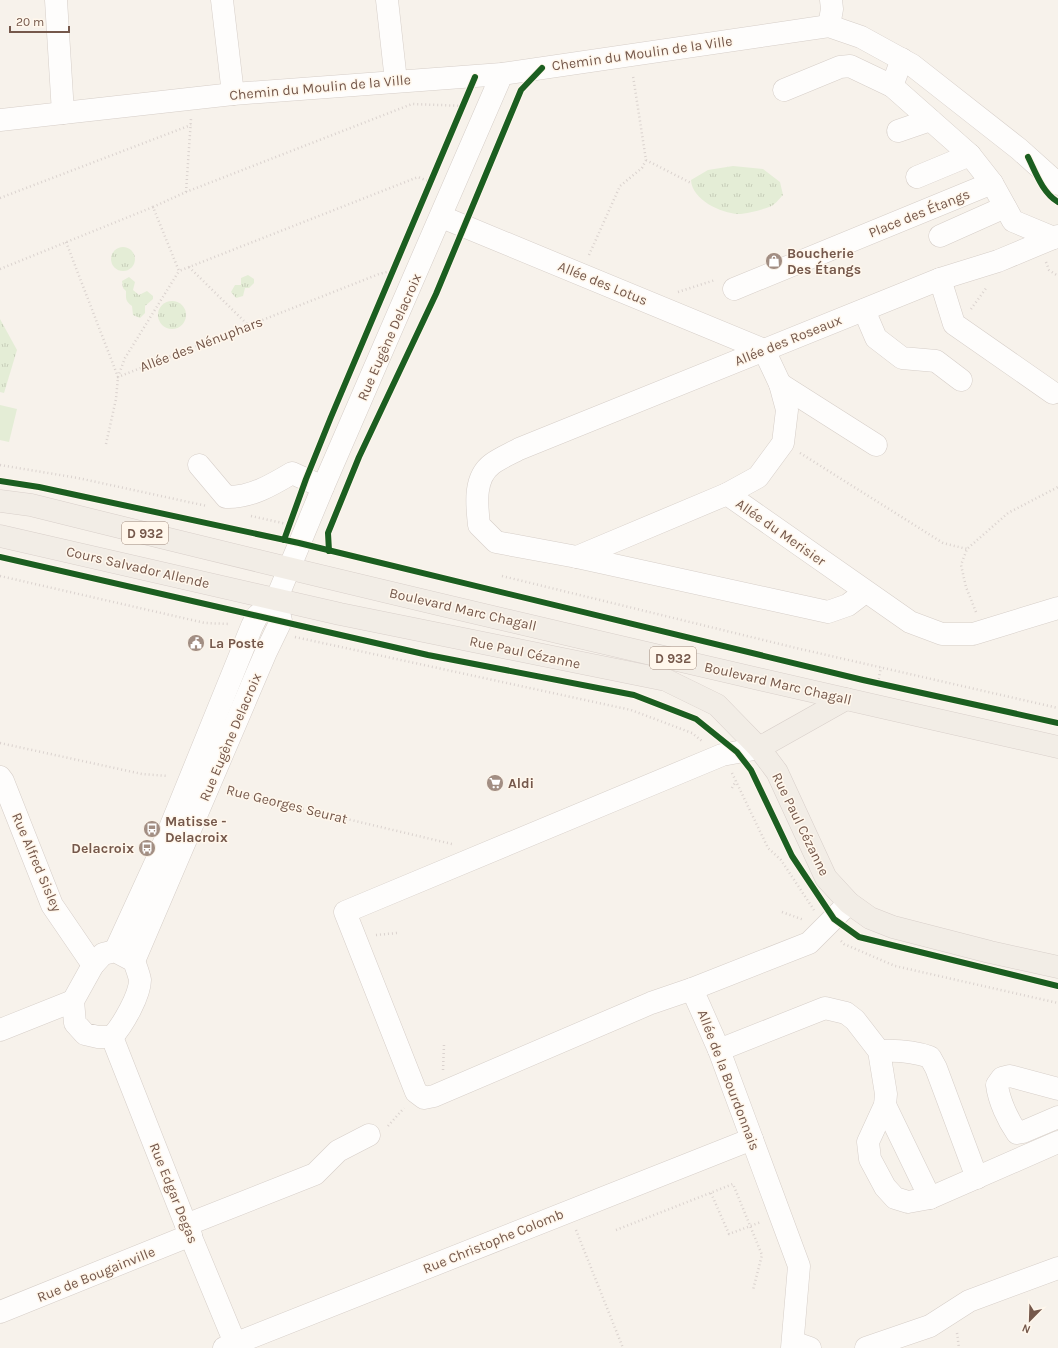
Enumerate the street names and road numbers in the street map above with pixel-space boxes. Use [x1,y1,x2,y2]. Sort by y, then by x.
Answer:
street label: Chemin du Moulin de la Ville [551,32,733,75]
street label: Chemin du Moulin de la Ville [229,71,411,104]
street label: Place des Étangs [866,184,972,242]
street label: Allée des Lotus [556,258,650,309]
street label: Rue Eugène Delacroix [354,271,425,403]
street label: Allée des Roseaux [732,311,844,370]
street label: Allée des Nénuphars [137,313,265,376]
street label: Allée du Merisier [733,495,830,570]
road number: D 932 [122,522,168,544]
street label: Cours Salvador Allende [65,543,211,592]
street label: Boulevard Marc Chagall [388,584,538,635]
street label: Rue Paul Cézanne [468,632,582,673]
road number: D 932 [650,647,696,669]
street label: Boulevard Marc Chagall [703,658,853,709]
street label: Rue Eugène Delacroix [196,671,265,804]
street label: Rue Paul Cézanne [768,770,833,879]
street label: Rue Georges Seurat [225,781,349,828]
street label: Rue Alfred Sisley [8,810,65,915]
street label: Allée de la Bourdonnais [694,1007,763,1153]
street label: Rue Edgar Degas [146,1140,201,1246]
street label: Rue Christophe Colomb [420,1205,566,1278]
street label: Rue de Bougainville [35,1243,158,1306]

